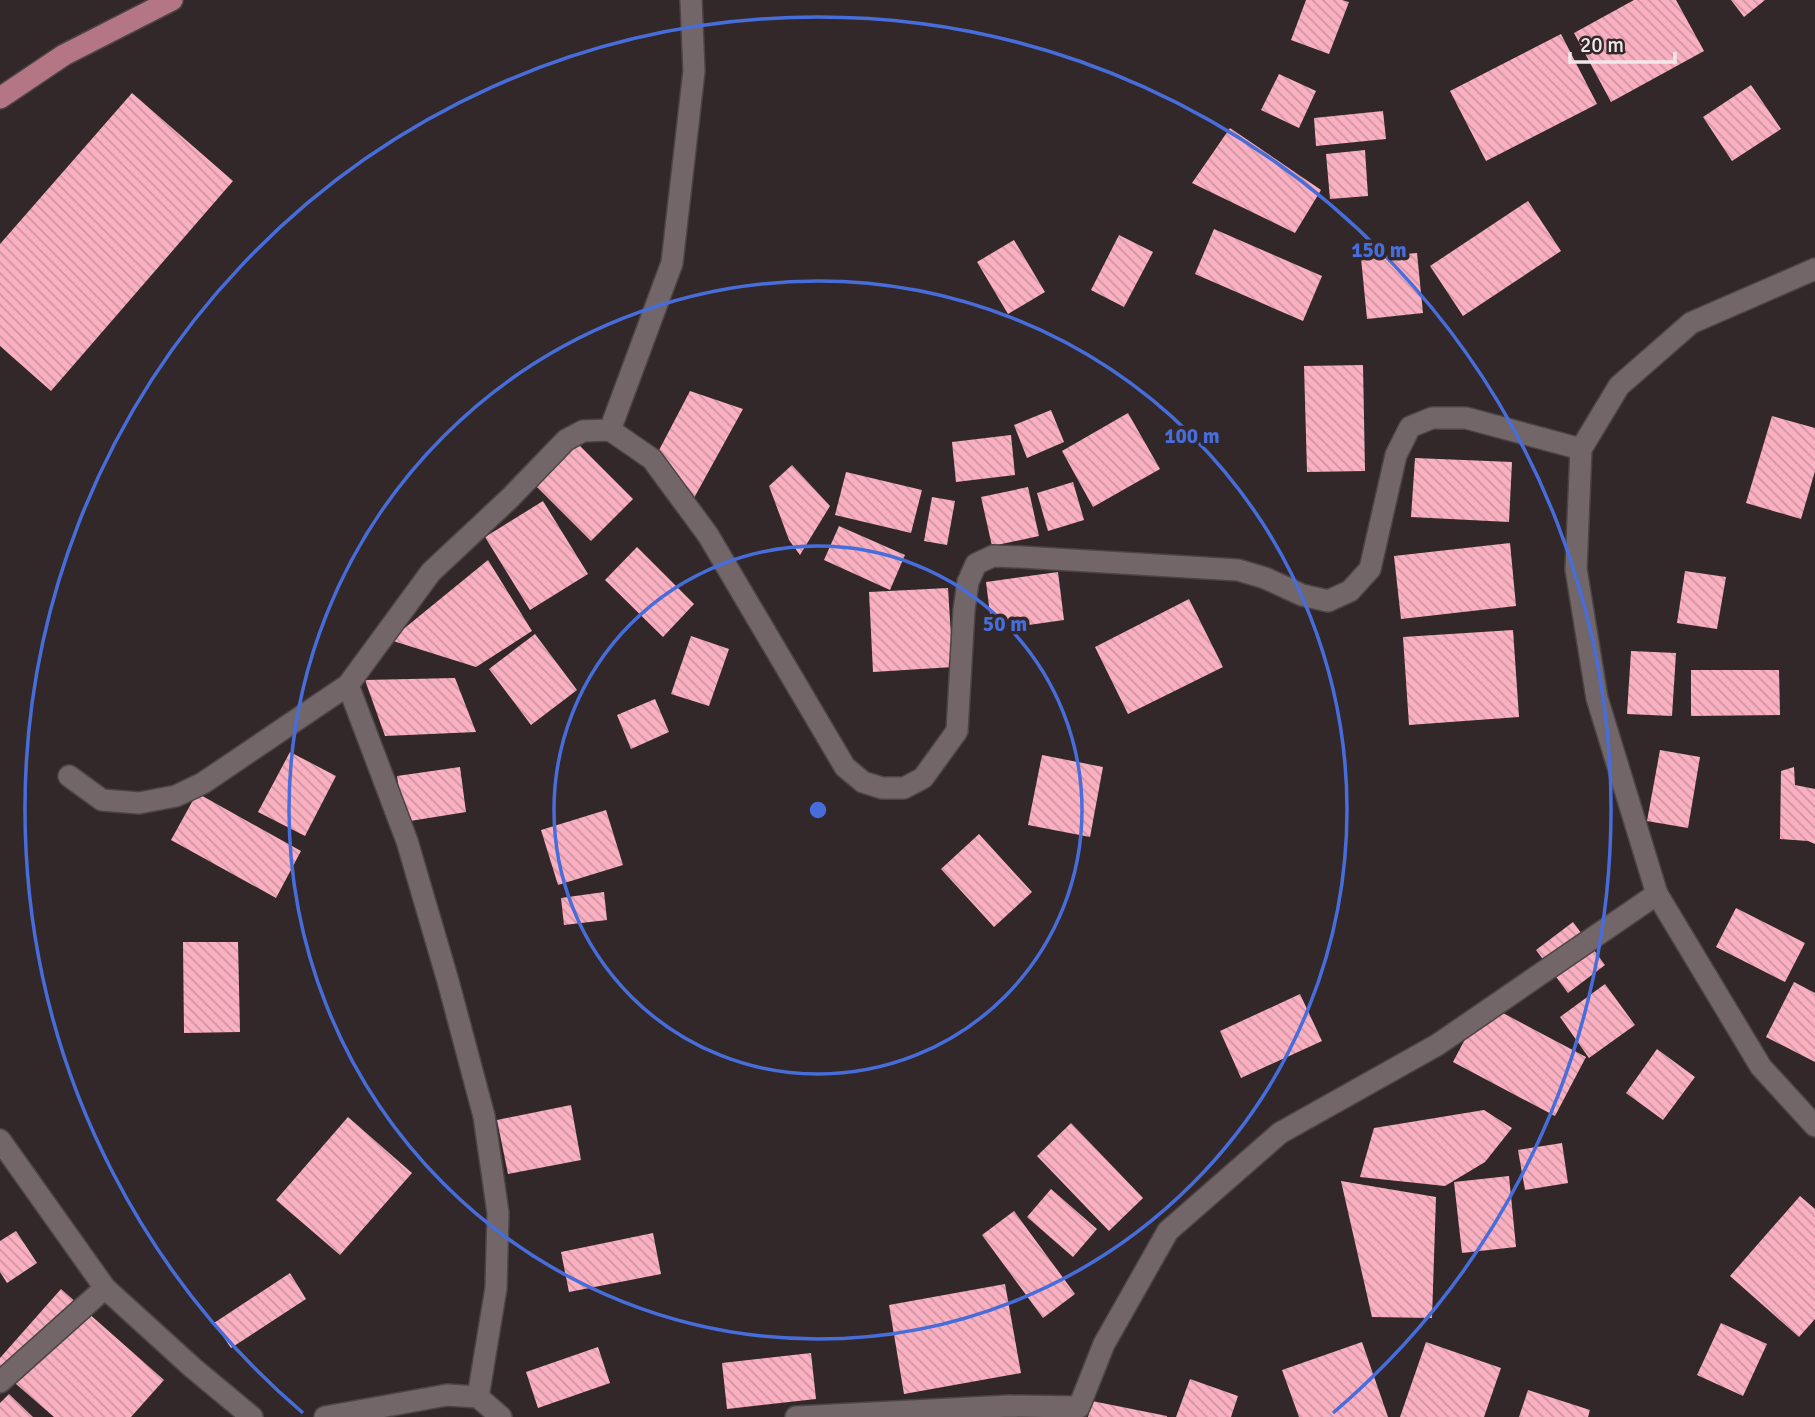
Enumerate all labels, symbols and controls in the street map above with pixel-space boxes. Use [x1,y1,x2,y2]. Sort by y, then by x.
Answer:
scale bar [1570,21,1675,65]
text: 20 m [1580,32,1624,58]
text: 150 m [1351,237,1407,263]
text: 100 m [1164,423,1220,449]
text: 50 m [983,611,1027,637]
centre of rings [806,798,830,822]

